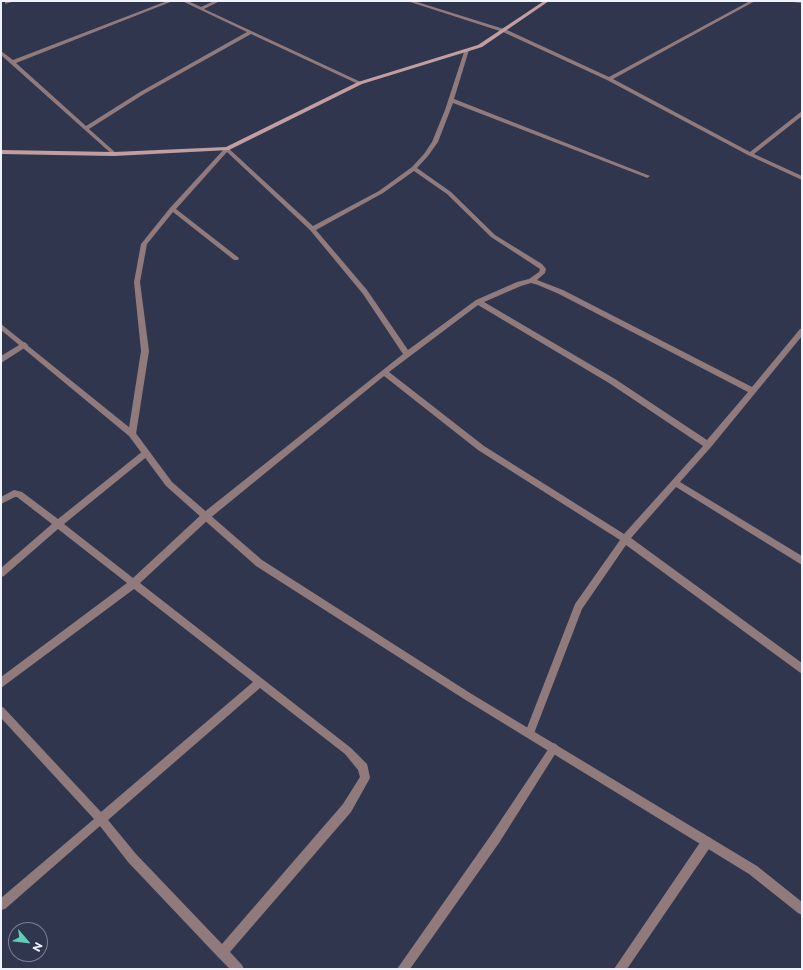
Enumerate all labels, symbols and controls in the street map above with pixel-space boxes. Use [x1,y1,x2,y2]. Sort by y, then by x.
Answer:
north arrow [8,922,48,962]
text: N [29,940,46,954]

